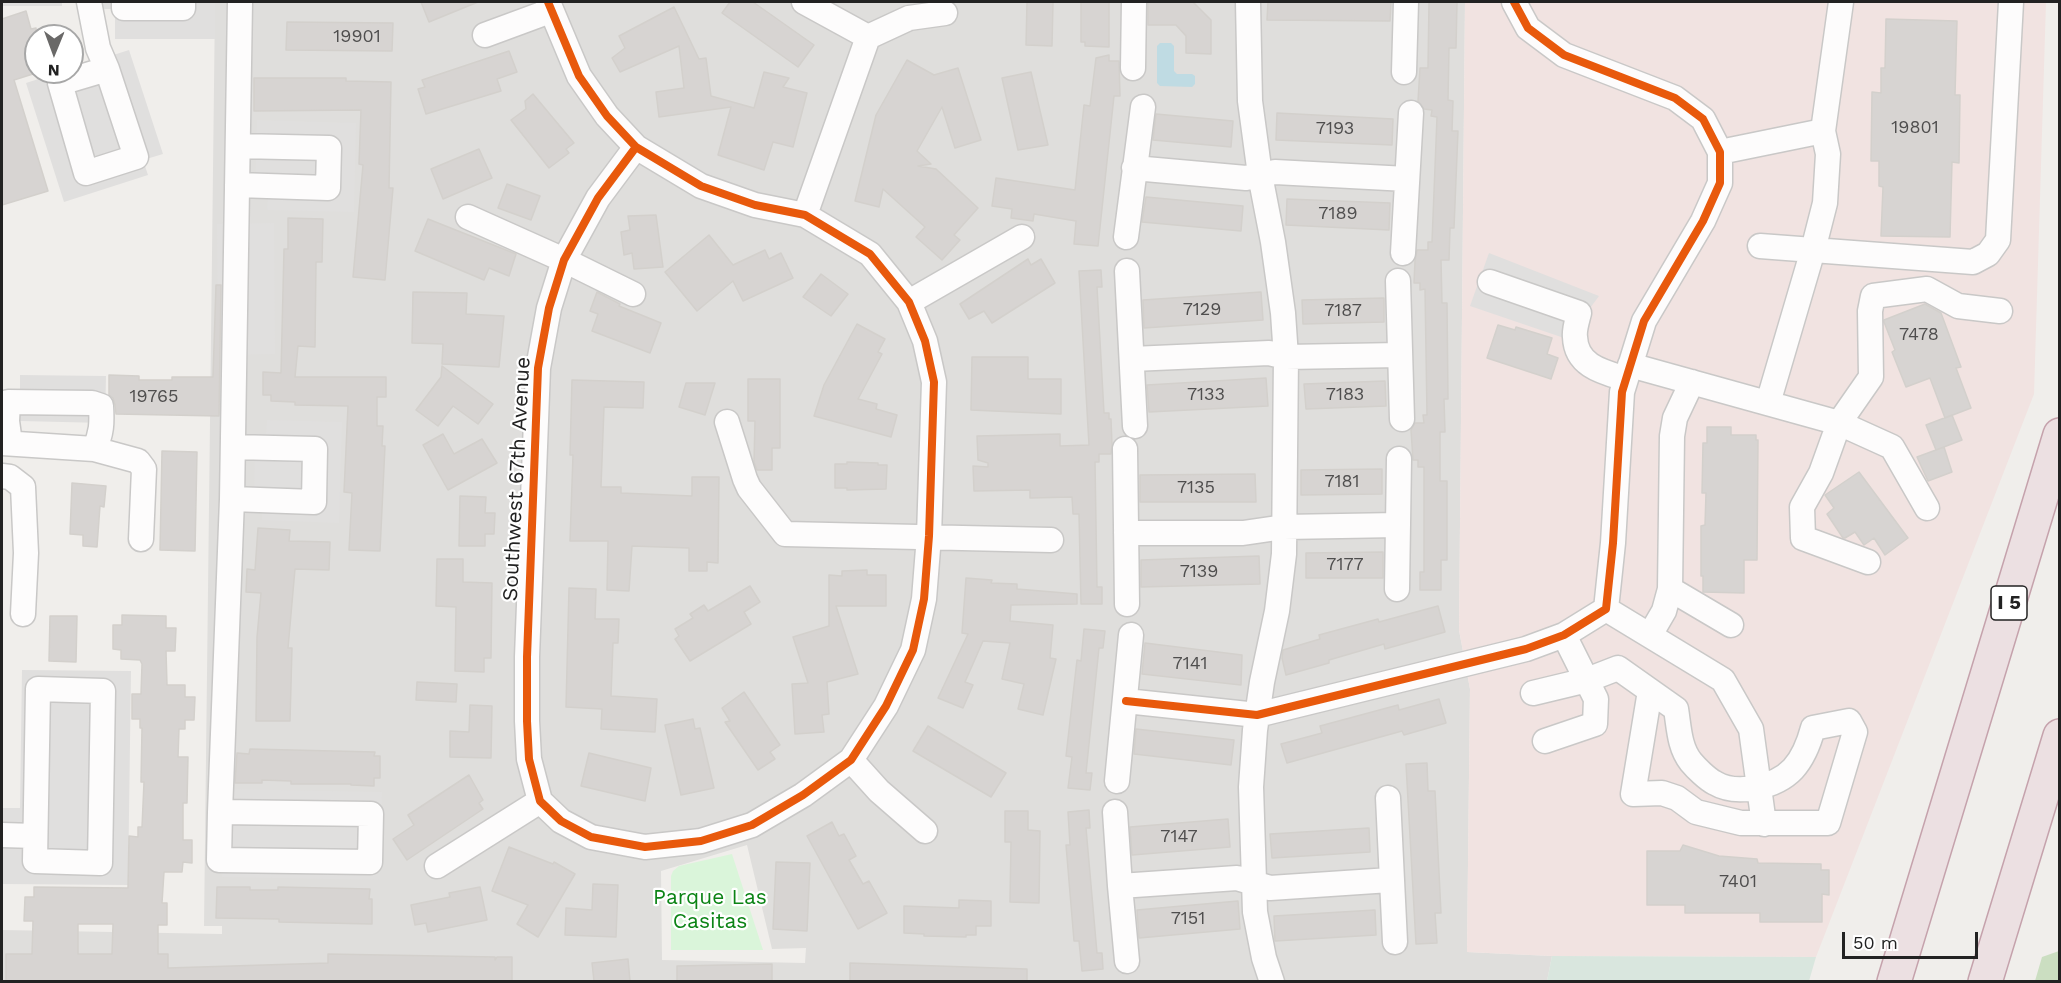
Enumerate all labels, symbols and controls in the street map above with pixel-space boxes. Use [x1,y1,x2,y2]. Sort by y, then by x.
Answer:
north arrow [24,24,84,84]
house number: 19901 [333,26,381,48]
text: N [48,61,60,80]
house number: 19801 [1891,117,1939,139]
house number: 7193 [1316,118,1354,140]
house number: 7189 [1318,203,1358,225]
house number: 7129 [1183,299,1221,321]
house number: 7187 [1324,300,1362,322]
house number: 7478 [1899,324,1939,346]
street label: Southwest 67th Avenue [498,356,536,602]
house number: 7133 [1187,384,1225,406]
house number: 7183 [1326,384,1364,406]
house number: 19765 [130,386,178,408]
house number: 7181 [1324,471,1360,493]
house number: 7135 [1177,477,1215,499]
house number: 7177 [1326,554,1364,576]
house number: 7139 [1180,561,1218,583]
road number: I 5 [1991,586,2027,620]
house number: 7141 [1173,653,1207,675]
house number: 7147 [1160,826,1198,848]
house number: 7401 [1719,871,1757,893]
park label: Parque Las Casitas [653,885,767,935]
house number: 7151 [1171,908,1205,930]
scale bar [1845,920,1982,958]
text: 50 m [1853,932,1898,953]

